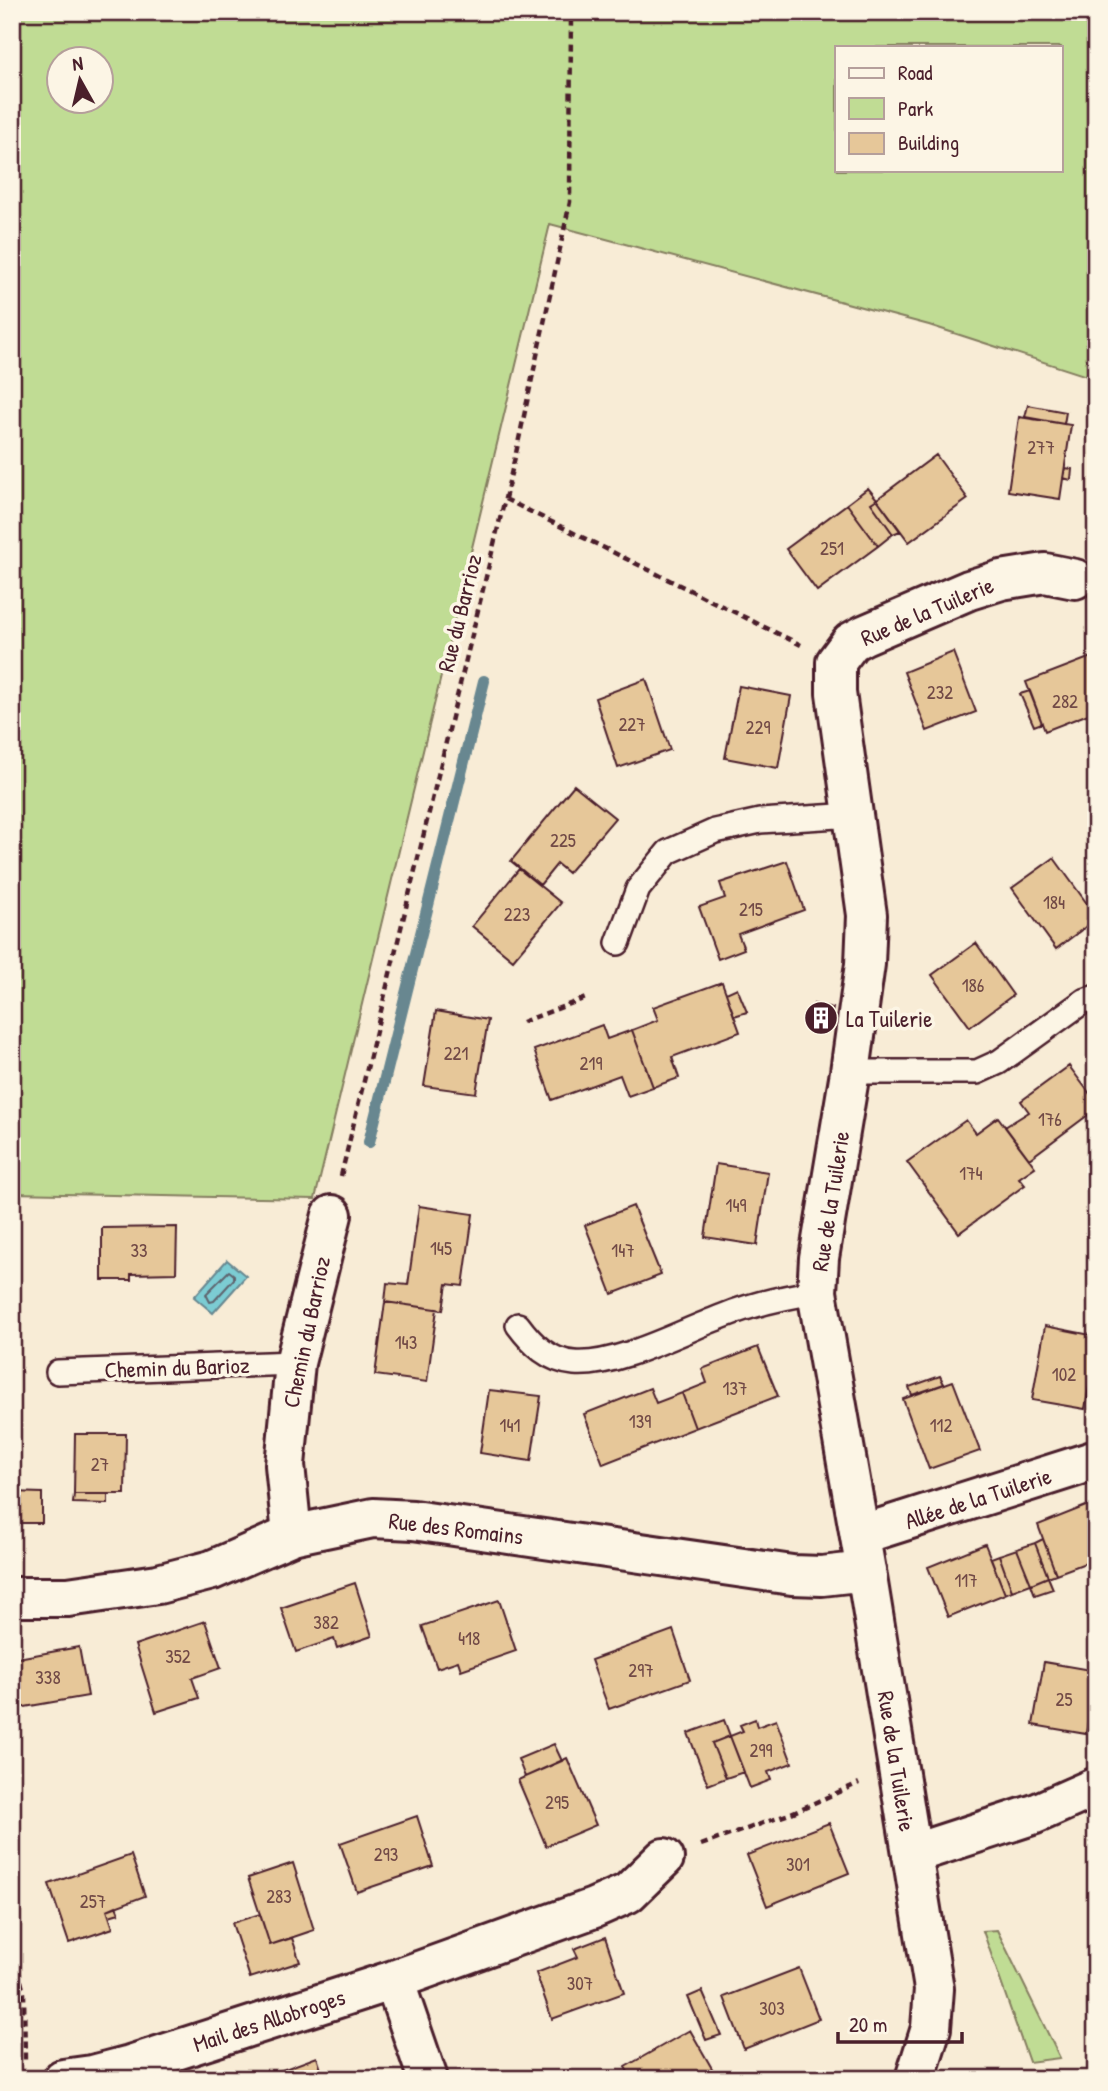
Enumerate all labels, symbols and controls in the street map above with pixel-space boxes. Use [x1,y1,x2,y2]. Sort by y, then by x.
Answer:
north arrow [46,46,116,116]
legend [835,46,1062,172]
text: N [71,50,84,77]
text: Road [898,58,932,87]
text: Park [898,94,933,123]
text: Building [898,128,959,157]
house number: 277 [1027,434,1055,460]
house number: 251 [820,535,844,561]
street label: Rue du Barrioz [429,551,489,675]
street label: Rue de la Tuilerie [856,569,998,653]
house number: 232 [927,679,953,705]
house number: 282 [1052,688,1078,714]
house number: 227 [618,711,646,737]
house number: 229 [746,714,770,740]
house number: 225 [550,827,576,853]
house number: 184 [1043,889,1065,915]
house number: 215 [739,896,763,922]
house number: 223 [504,901,530,927]
house number: 186 [962,972,984,998]
building icon: La Tuilerie [802,999,840,1037]
place label: La Tuilerie [846,1003,932,1034]
house number: 221 [444,1040,468,1066]
house number: 219 [580,1050,602,1076]
house number: 176 [1038,1106,1062,1132]
street label: Rue de la Tuilerie [804,1129,856,1273]
house number: 174 [959,1160,983,1186]
house number: 149 [726,1192,747,1218]
house number: 145 [430,1235,452,1261]
house number: 33 [130,1237,148,1263]
house number: 147 [611,1237,635,1263]
street label: Chemin du Barrioz [275,1253,337,1411]
house number: 143 [395,1329,417,1355]
street label: Chemin du Barioz [104,1349,250,1385]
house number: 102 [1052,1361,1076,1387]
house number: 137 [723,1375,747,1401]
house number: 139 [629,1408,651,1434]
house number: 141 [500,1412,521,1438]
house number: 112 [930,1412,952,1438]
house number: 27 [91,1451,109,1477]
street label: Allée de la Tuilerie [901,1460,1055,1536]
street label: Rue des Romains [387,1504,525,1552]
house number: 117 [954,1567,978,1593]
house number: 382 [313,1609,339,1635]
house number: 418 [458,1625,480,1651]
house number: 352 [165,1643,191,1669]
house number: 297 [628,1657,654,1683]
house number: 338 [35,1664,61,1690]
house number: 25 [1056,1686,1072,1712]
street label: Rue de la Tuilerie [871,1689,923,1833]
house number: 299 [750,1737,772,1763]
house number: 295 [545,1789,569,1815]
house number: 293 [374,1841,398,1867]
house number: 301 [786,1851,810,1877]
house number: 283 [266,1883,292,1909]
house number: 257 [80,1888,106,1914]
house number: 307 [567,1970,593,1996]
street label: Mail des Allobroges [189,1981,349,2059]
house number: 303 [759,1995,785,2021]
scale bar [838,2000,963,2044]
text: 20 m [849,2010,887,2039]

